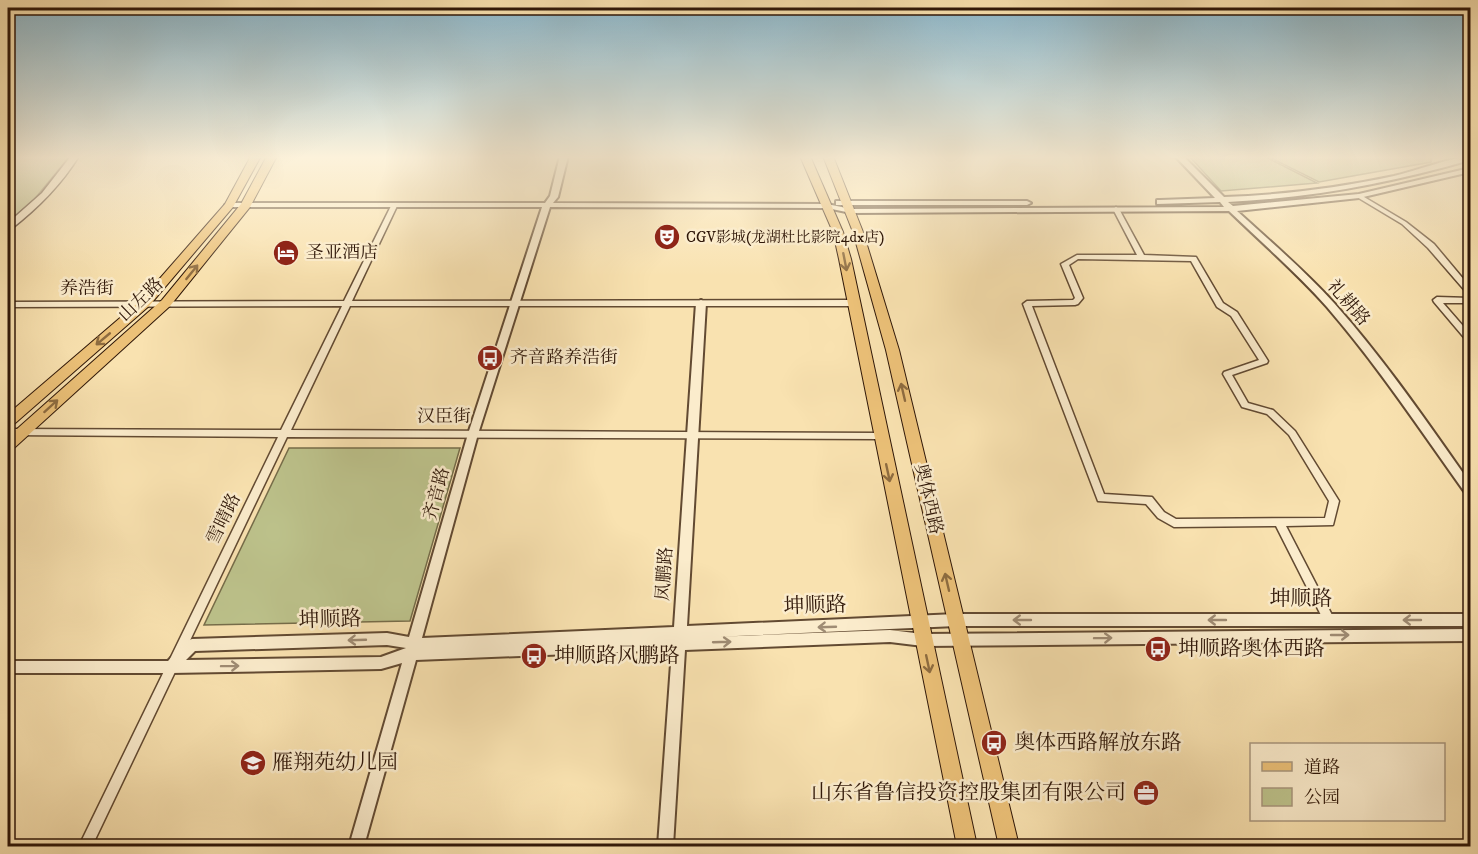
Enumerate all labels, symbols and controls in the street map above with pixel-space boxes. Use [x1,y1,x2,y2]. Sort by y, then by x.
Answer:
theatre icon: CGV影城(龙湖杜比影院4dx店) [652,222,682,252]
place label: CGV影城(龙湖杜比影院4dx店) [686,228,884,247]
hotel icon: 圣亚酒店 [271,238,301,268]
place label: 圣亚酒店 [306,242,378,264]
one-way arrow [840,251,851,271]
one-way arrow [185,264,198,280]
street label: 山左路 [114,273,168,327]
street label: 礼耕路 [1322,275,1374,331]
street label: 养浩街 [60,278,114,300]
one-way arrow [96,332,111,346]
bus stop icon: 齐音路养浩街 [475,343,505,373]
place label: 齐音路养浩街 [510,347,618,369]
one-way arrow [896,383,908,402]
one-way arrow [43,399,58,413]
street label: 汉臣街 [417,406,471,428]
street label: 奥体西路 [909,461,947,537]
one-way arrow [883,463,894,483]
street label: 齐音路 [419,465,455,523]
street label: 雪晴路 [202,490,246,548]
street label: 凤鹏路 [652,546,678,602]
one-way arrow [941,573,953,592]
street label: 坤顺路 [1270,586,1333,612]
street label: 坤顺路 [783,592,847,620]
street label: 坤顺路 [298,606,362,634]
one-way arrow [1013,614,1033,626]
one-way arrow [1208,614,1228,626]
one-way arrow [1403,614,1423,626]
one-way arrow [818,621,838,632]
one-way arrow [1330,629,1350,641]
one-way arrow [1093,632,1113,644]
bus stop icon: 坤顺路奥体西路 [1143,634,1173,664]
one-way arrow [348,635,368,646]
one-way arrow [712,636,732,648]
place label: 坤顺路奥体西路 [1178,636,1325,662]
bus stop icon: 坤顺路风鹏路 [519,641,549,671]
place label: 坤顺路风鹏路 [554,643,680,669]
one-way arrow [923,654,934,673]
one-way arrow [219,660,239,672]
bus stop icon: 奥体西路解放东路 [979,728,1009,758]
place label: 奥体西路解放东路 [1014,730,1182,756]
legend [1250,743,1445,821]
school or university icon: 雁翔苑幼儿园 [238,748,268,778]
place label: 雁翔苑幼儿园 [272,750,398,776]
text: 道路 [1304,757,1340,779]
office icon: 山东省鲁信投资控股集团有限公司 [1131,778,1161,808]
place label: 山东省鲁信投资控股集团有限公司 [811,780,1126,806]
text: 公园 [1304,787,1340,809]

